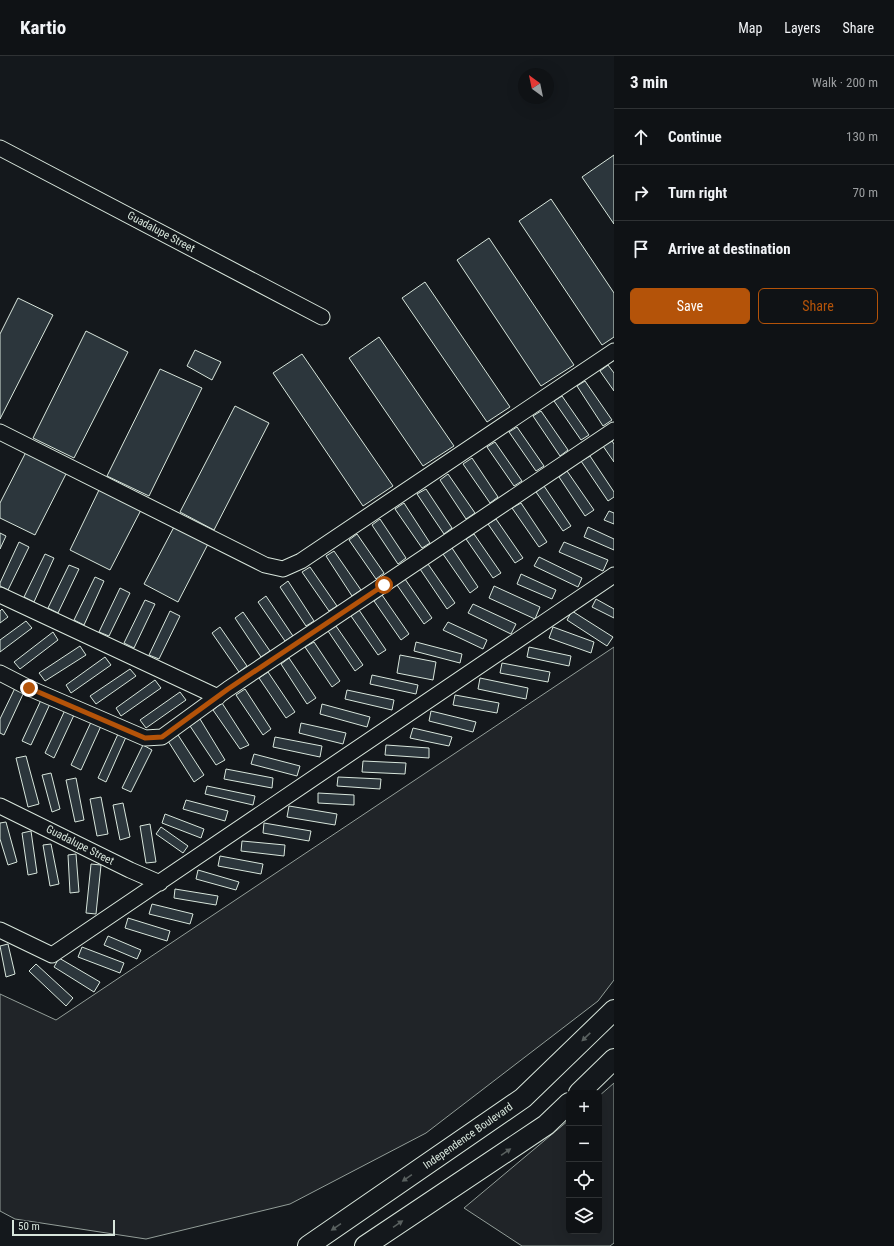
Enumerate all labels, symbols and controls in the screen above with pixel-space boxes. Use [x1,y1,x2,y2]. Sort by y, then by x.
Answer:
text: Kartio [20,16,66,39]
text: Map [738,20,762,36]
text: Layers [784,20,821,36]
text: Share [843,20,874,36]
north arrow [518,68,554,104]
text: 3 min [630,72,668,92]
text: Walk · 200 m [812,75,878,90]
icon: ahead [630,126,652,148]
text: Continue [668,128,722,146]
text: 130 m [846,129,878,144]
icon: right [630,182,652,204]
text: Turn right [668,184,727,202]
text: 70 m [852,185,878,200]
street label: Guadalupe Street [125,209,197,255]
icon: arrive [630,238,652,260]
text: Arrive at destination [668,240,791,258]
button: Save [630,288,750,324]
button: Share [758,288,878,324]
route start [375,576,393,594]
route end [20,679,38,697]
street label: Guadalupe Street [44,822,116,868]
one-way arrow [581,1032,591,1042]
map controls [566,1090,602,1234]
button: + [566,1090,602,1126]
street label: Independence Boulevard [421,1100,515,1172]
button: − [566,1126,602,1162]
one-way arrow [501,1148,511,1156]
button: locate [566,1162,602,1198]
one-way arrow [402,1174,413,1182]
button: layers [566,1198,602,1234]
scale bar [12,1218,115,1237]
text: 50 m [18,1220,40,1233]
one-way arrow [392,1220,403,1228]
one-way arrow [330,1223,341,1231]

